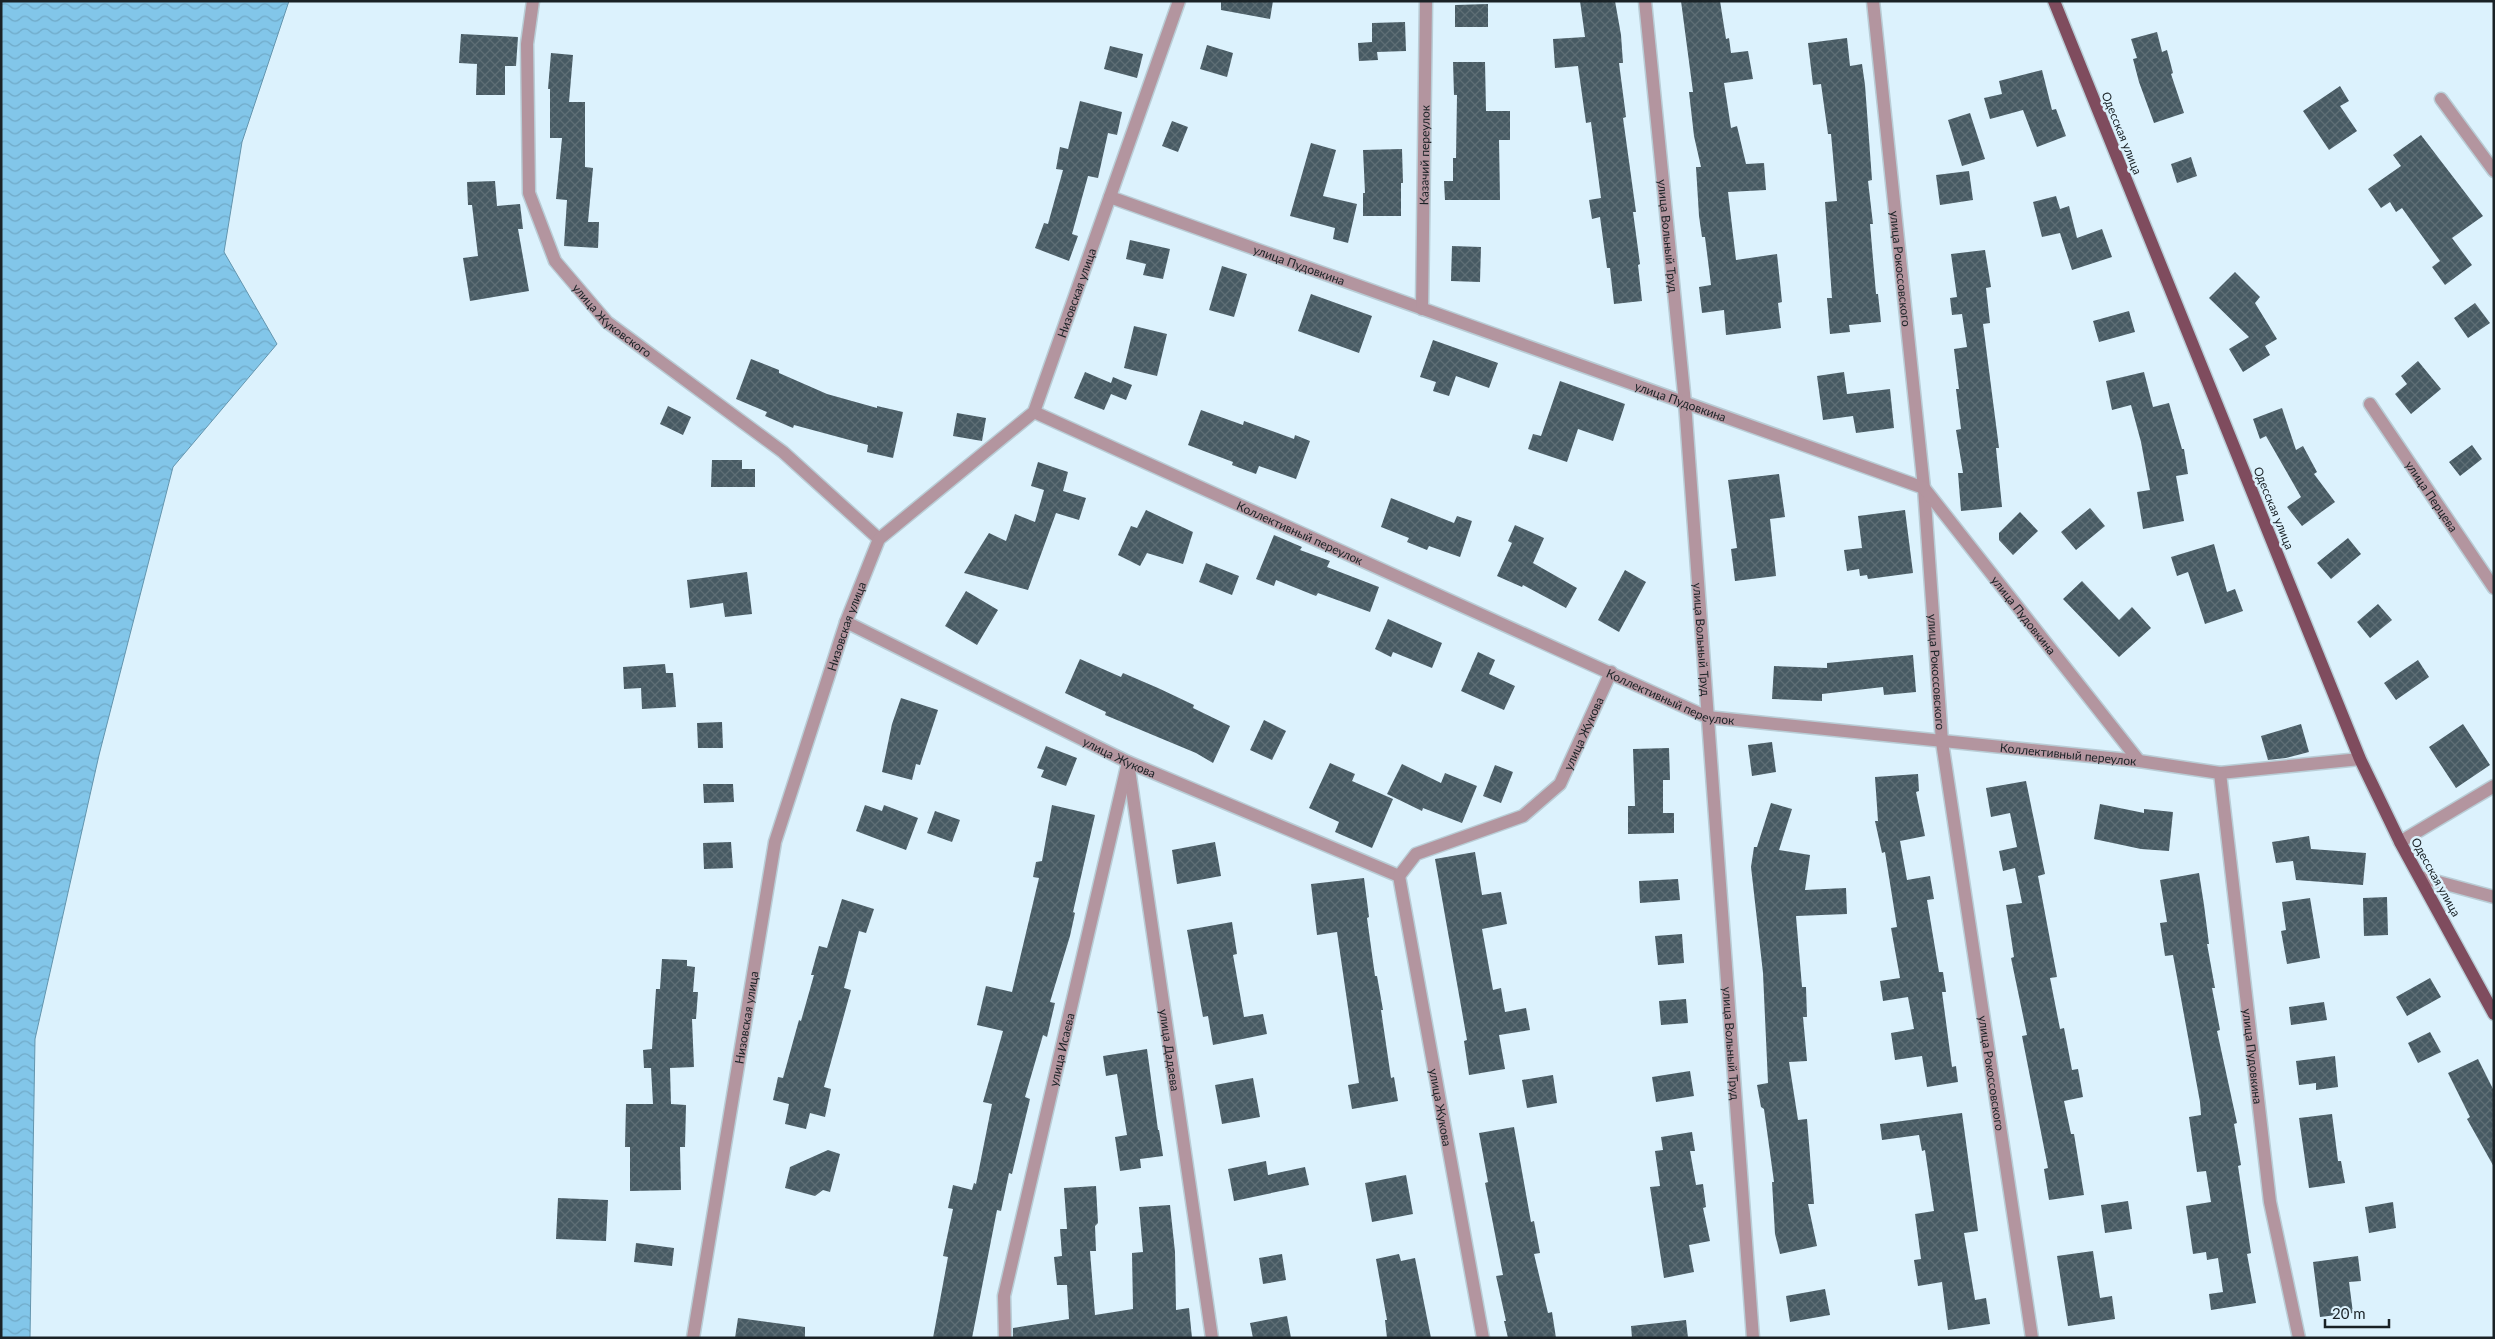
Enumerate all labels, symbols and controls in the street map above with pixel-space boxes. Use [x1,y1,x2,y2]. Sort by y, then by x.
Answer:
street label: Одесская улица [2099,89,2145,177]
street label: Казачий переулок [1416,104,1432,205]
street label: улица Вольный Труд [1655,178,1682,294]
street label: улица Рокоссовского [1887,210,1915,327]
street label: улица Пудовкина [1251,241,1347,288]
street label: Низовская улица [1053,246,1099,340]
street label: улица Жуковского [570,280,655,360]
street label: улица Пудовкина [1633,378,1728,424]
street label: улица Перцева [2403,457,2461,535]
street label: Одесская улица [2251,464,2297,552]
street label: Коллективный переулок [1234,497,1366,568]
street label: улица Пудовкина [1988,572,2060,657]
street label: Низовская улица [823,579,869,673]
street label: улица Вольный Труд [1691,582,1714,697]
street label: улица Рокоссовского [1925,613,1949,731]
street label: Коллективный переулок [1604,665,1736,727]
street label: улица Жукова [1560,694,1606,772]
street label: улица Жукова [1081,733,1158,780]
street label: Коллективный переулок [1999,739,2138,768]
street label: Одесская улица [2408,835,2464,919]
street label: Низовская улица [731,970,761,1065]
street label: улица Вольный Труд [1720,986,1743,1101]
street label: улица Пудовкина [2240,1007,2266,1105]
street label: улица Дадаева [1157,1008,1183,1092]
street label: улица Исаева [1045,1011,1077,1088]
street label: улица Рокоссовского [1976,1014,2008,1132]
street label: улица Жукова [1427,1067,1455,1147]
scale bar [2325,1296,2389,1328]
text: 20 m [2332,1304,2366,1322]

